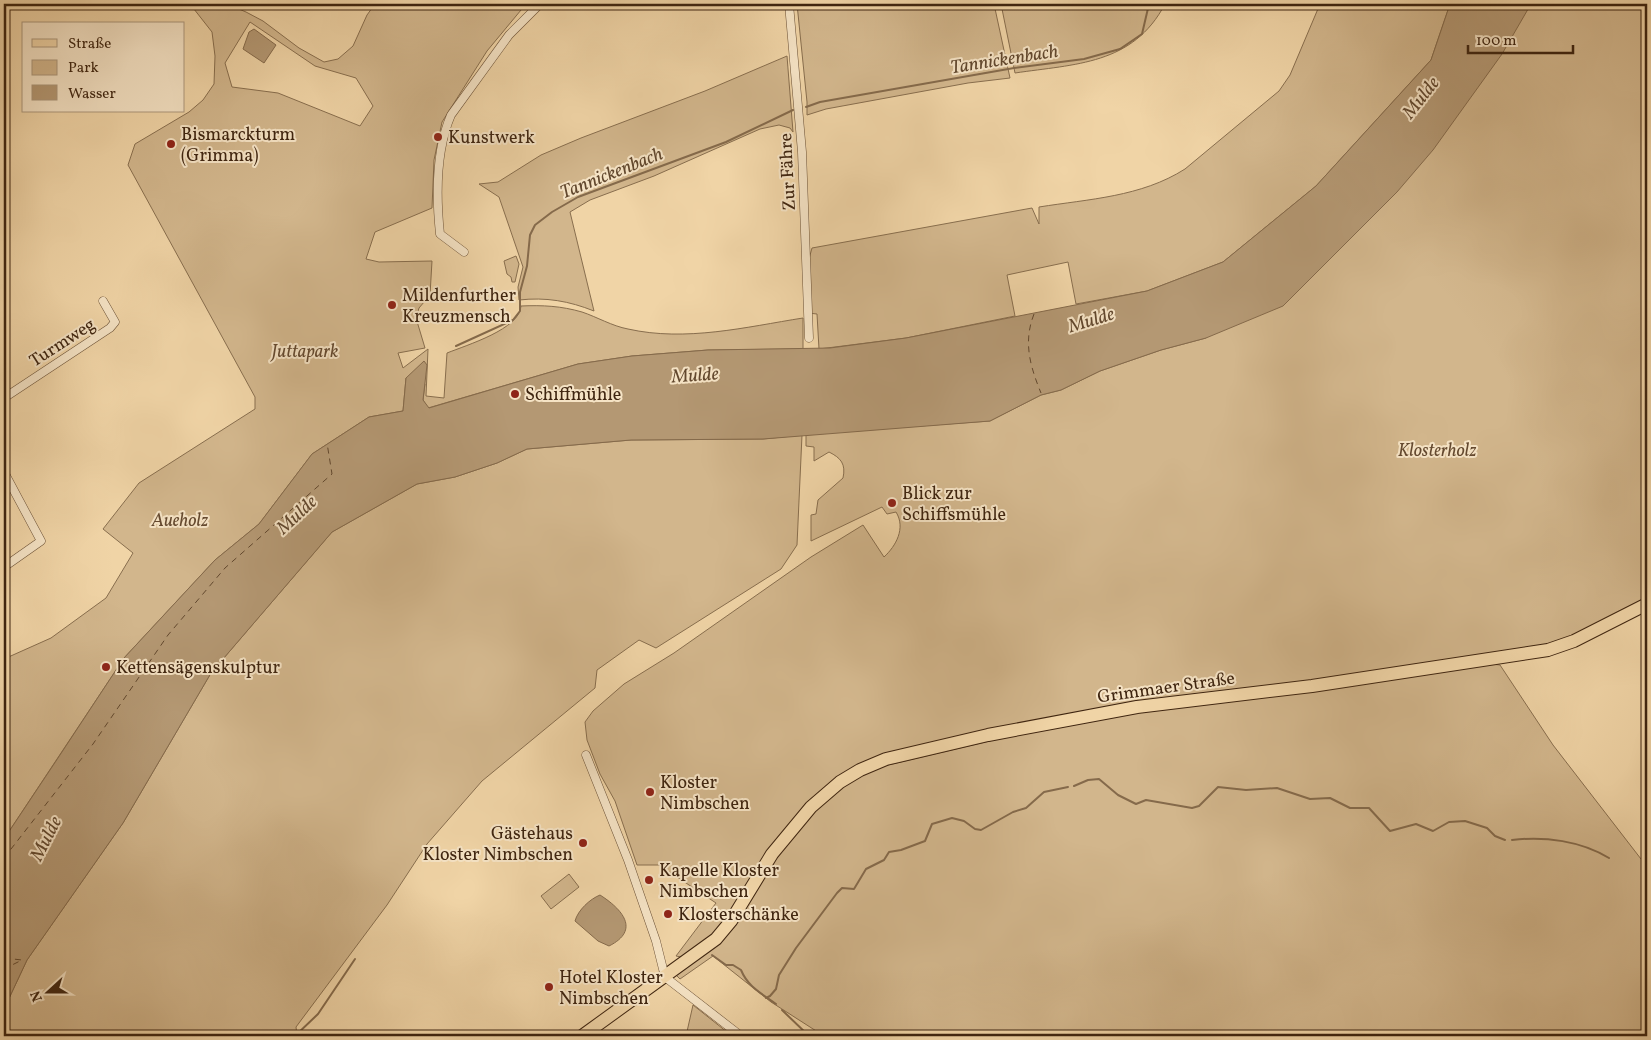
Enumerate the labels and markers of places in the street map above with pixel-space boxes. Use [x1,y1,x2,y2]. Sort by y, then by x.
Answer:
place label: Bismarckturm (Grimma) [181,123,295,169]
place label: Kunstwerk [448,126,535,151]
marker: Kunstwerk [432,131,444,143]
marker: Bismarckturm (Grimma) [165,138,177,150]
place label: Mildenfurther Kreuzmensch [402,284,516,330]
marker: Mildenfurther Kreuzmensch [386,299,398,311]
place label: Schiffmühle [525,383,621,408]
marker: Schiffmühle [509,388,521,400]
place label: Blick zur Schiffsmühle [902,482,1006,528]
marker: Blick zur Schiffsmühle [886,497,898,509]
place label: Kettensägenskulptur [116,656,281,681]
marker: Kettensägenskulptur [100,661,112,673]
place label: Kloster Nimbschen [660,771,750,817]
marker: Kloster Nimbschen [644,786,656,798]
place label: Gästehaus Kloster Nimbschen [422,822,573,868]
marker: Gästehaus Kloster Nimbschen [577,837,589,849]
place label: Kapelle Kloster Nimbschen [659,859,779,905]
marker: Kapelle Kloster Nimbschen [643,874,655,886]
place label: Klosterschänke [678,903,799,928]
marker: Klosterschänke [662,908,674,920]
place label: Hotel Kloster Nimbschen [559,966,663,1012]
marker: Hotel Kloster Nimbschen [543,981,555,993]

